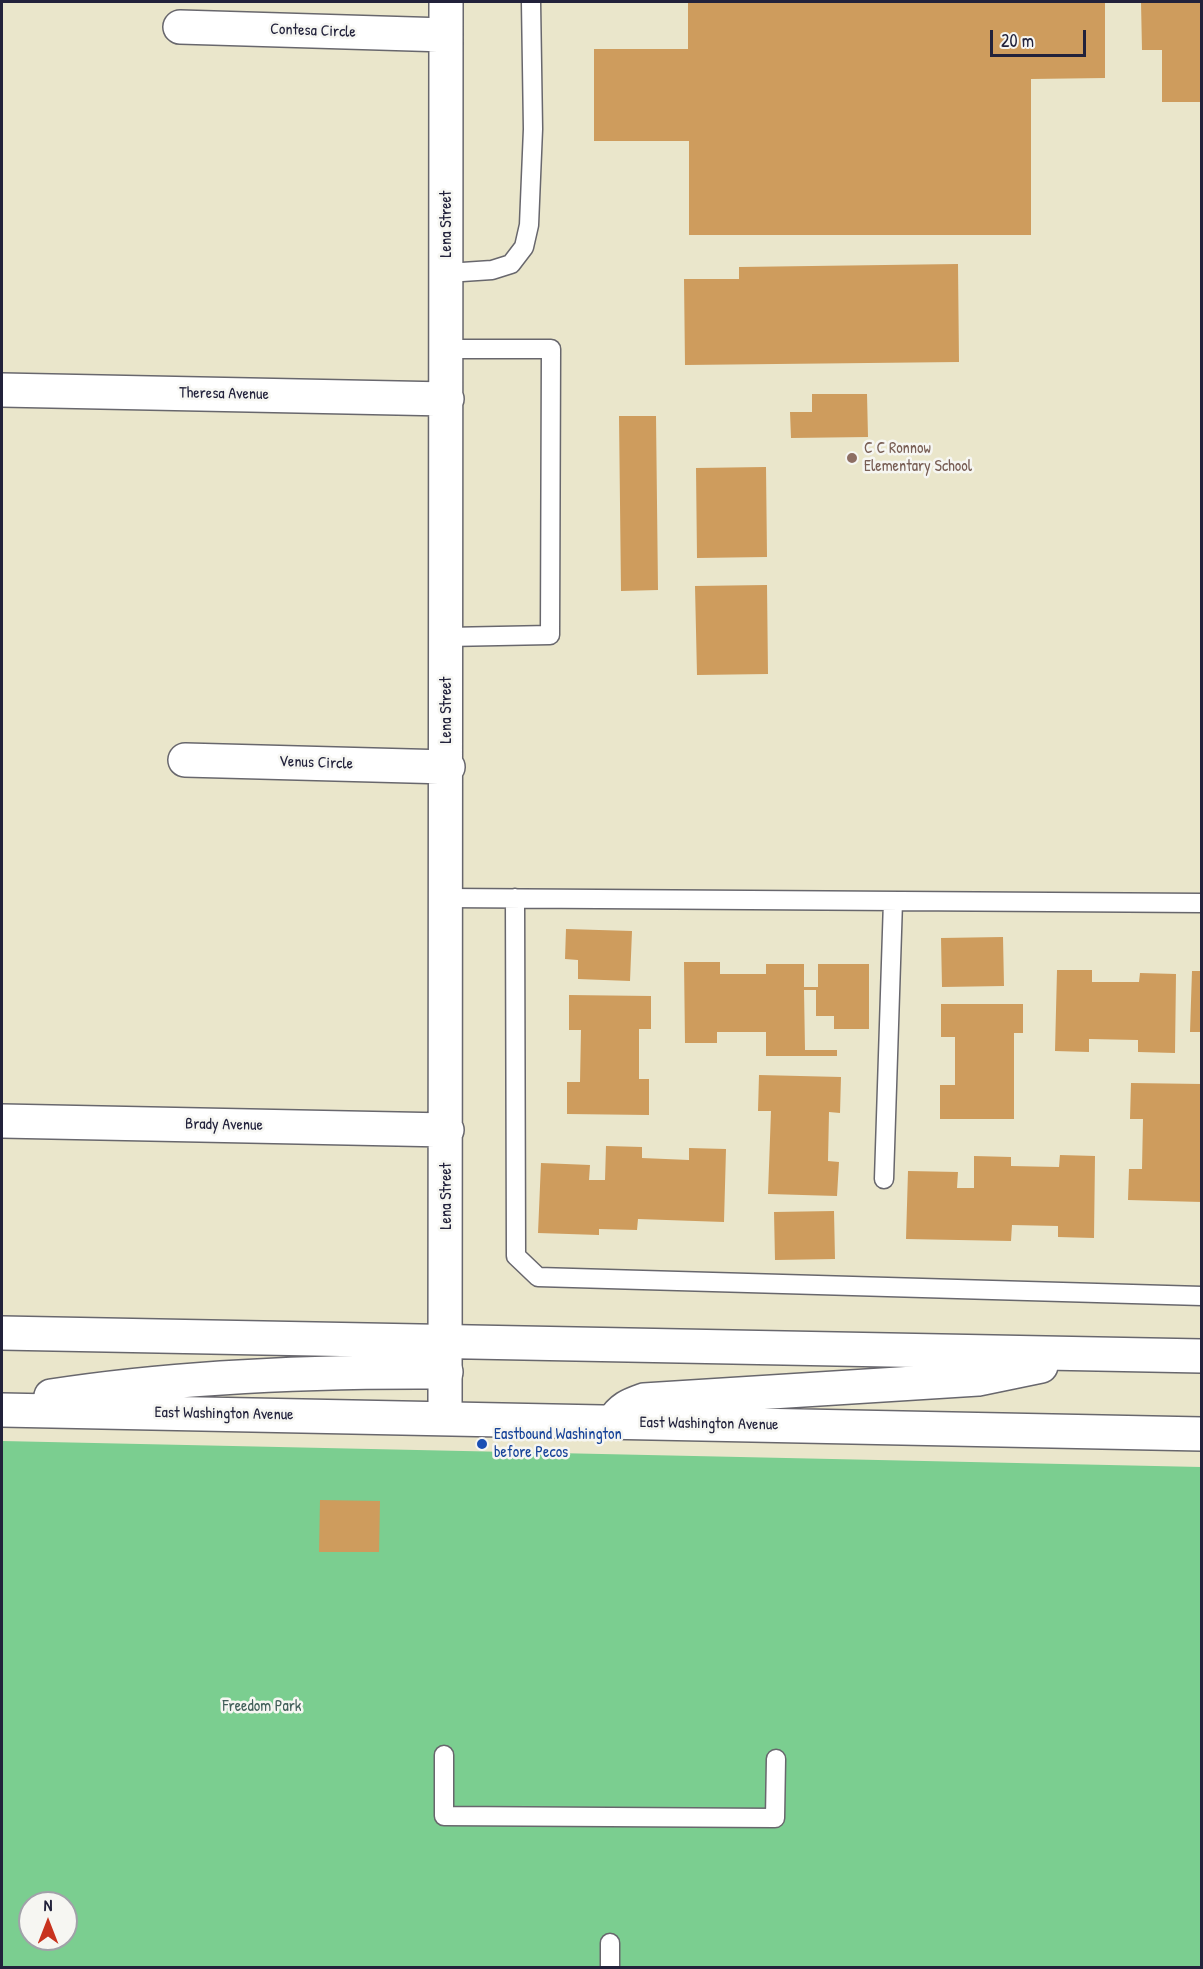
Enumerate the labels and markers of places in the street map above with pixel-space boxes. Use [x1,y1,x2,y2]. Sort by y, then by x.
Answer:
place label: C C Ronnow Elementary School [864,439,972,477]
marker: C C Ronnow Elementary School [845,451,859,465]
place label: Eastbound Washington before Pecos [494,1425,622,1463]
marker: Eastbound Washington before Pecos [475,1437,489,1451]

